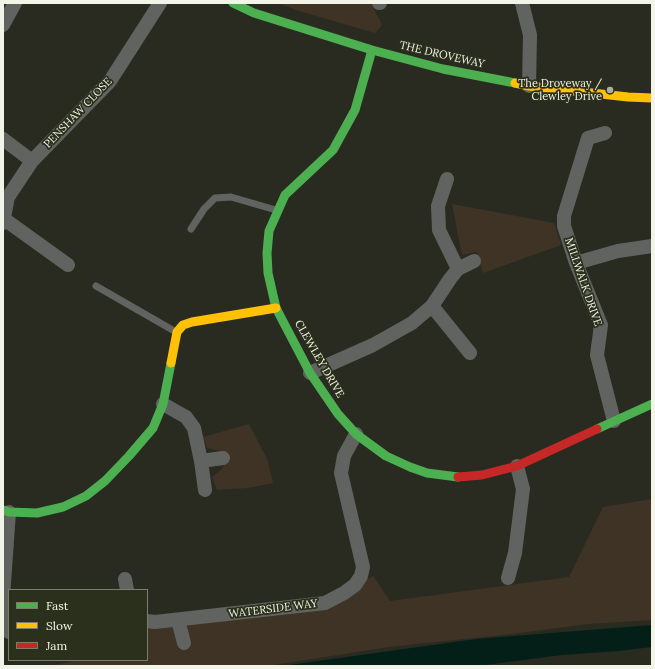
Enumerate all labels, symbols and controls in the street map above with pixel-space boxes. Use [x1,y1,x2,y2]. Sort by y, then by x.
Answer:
street label: THE DROVEWAY [398,39,486,71]
street label: PENSHAW CLOSE [41,75,115,151]
place label: The Droveway / Clewley Drive [518,77,602,103]
marker: The Droveway / Clewley Drive [605,85,615,95]
street label: MILLWALK DRIVE [562,236,604,328]
street label: CLEWLEY DRIVE [291,318,347,400]
legend [8,589,148,661]
street label: WATERSIDE WAY [228,597,318,621]
text: Fast [46,598,69,613]
text: Slow [46,618,73,633]
text: Jam [46,638,67,653]

